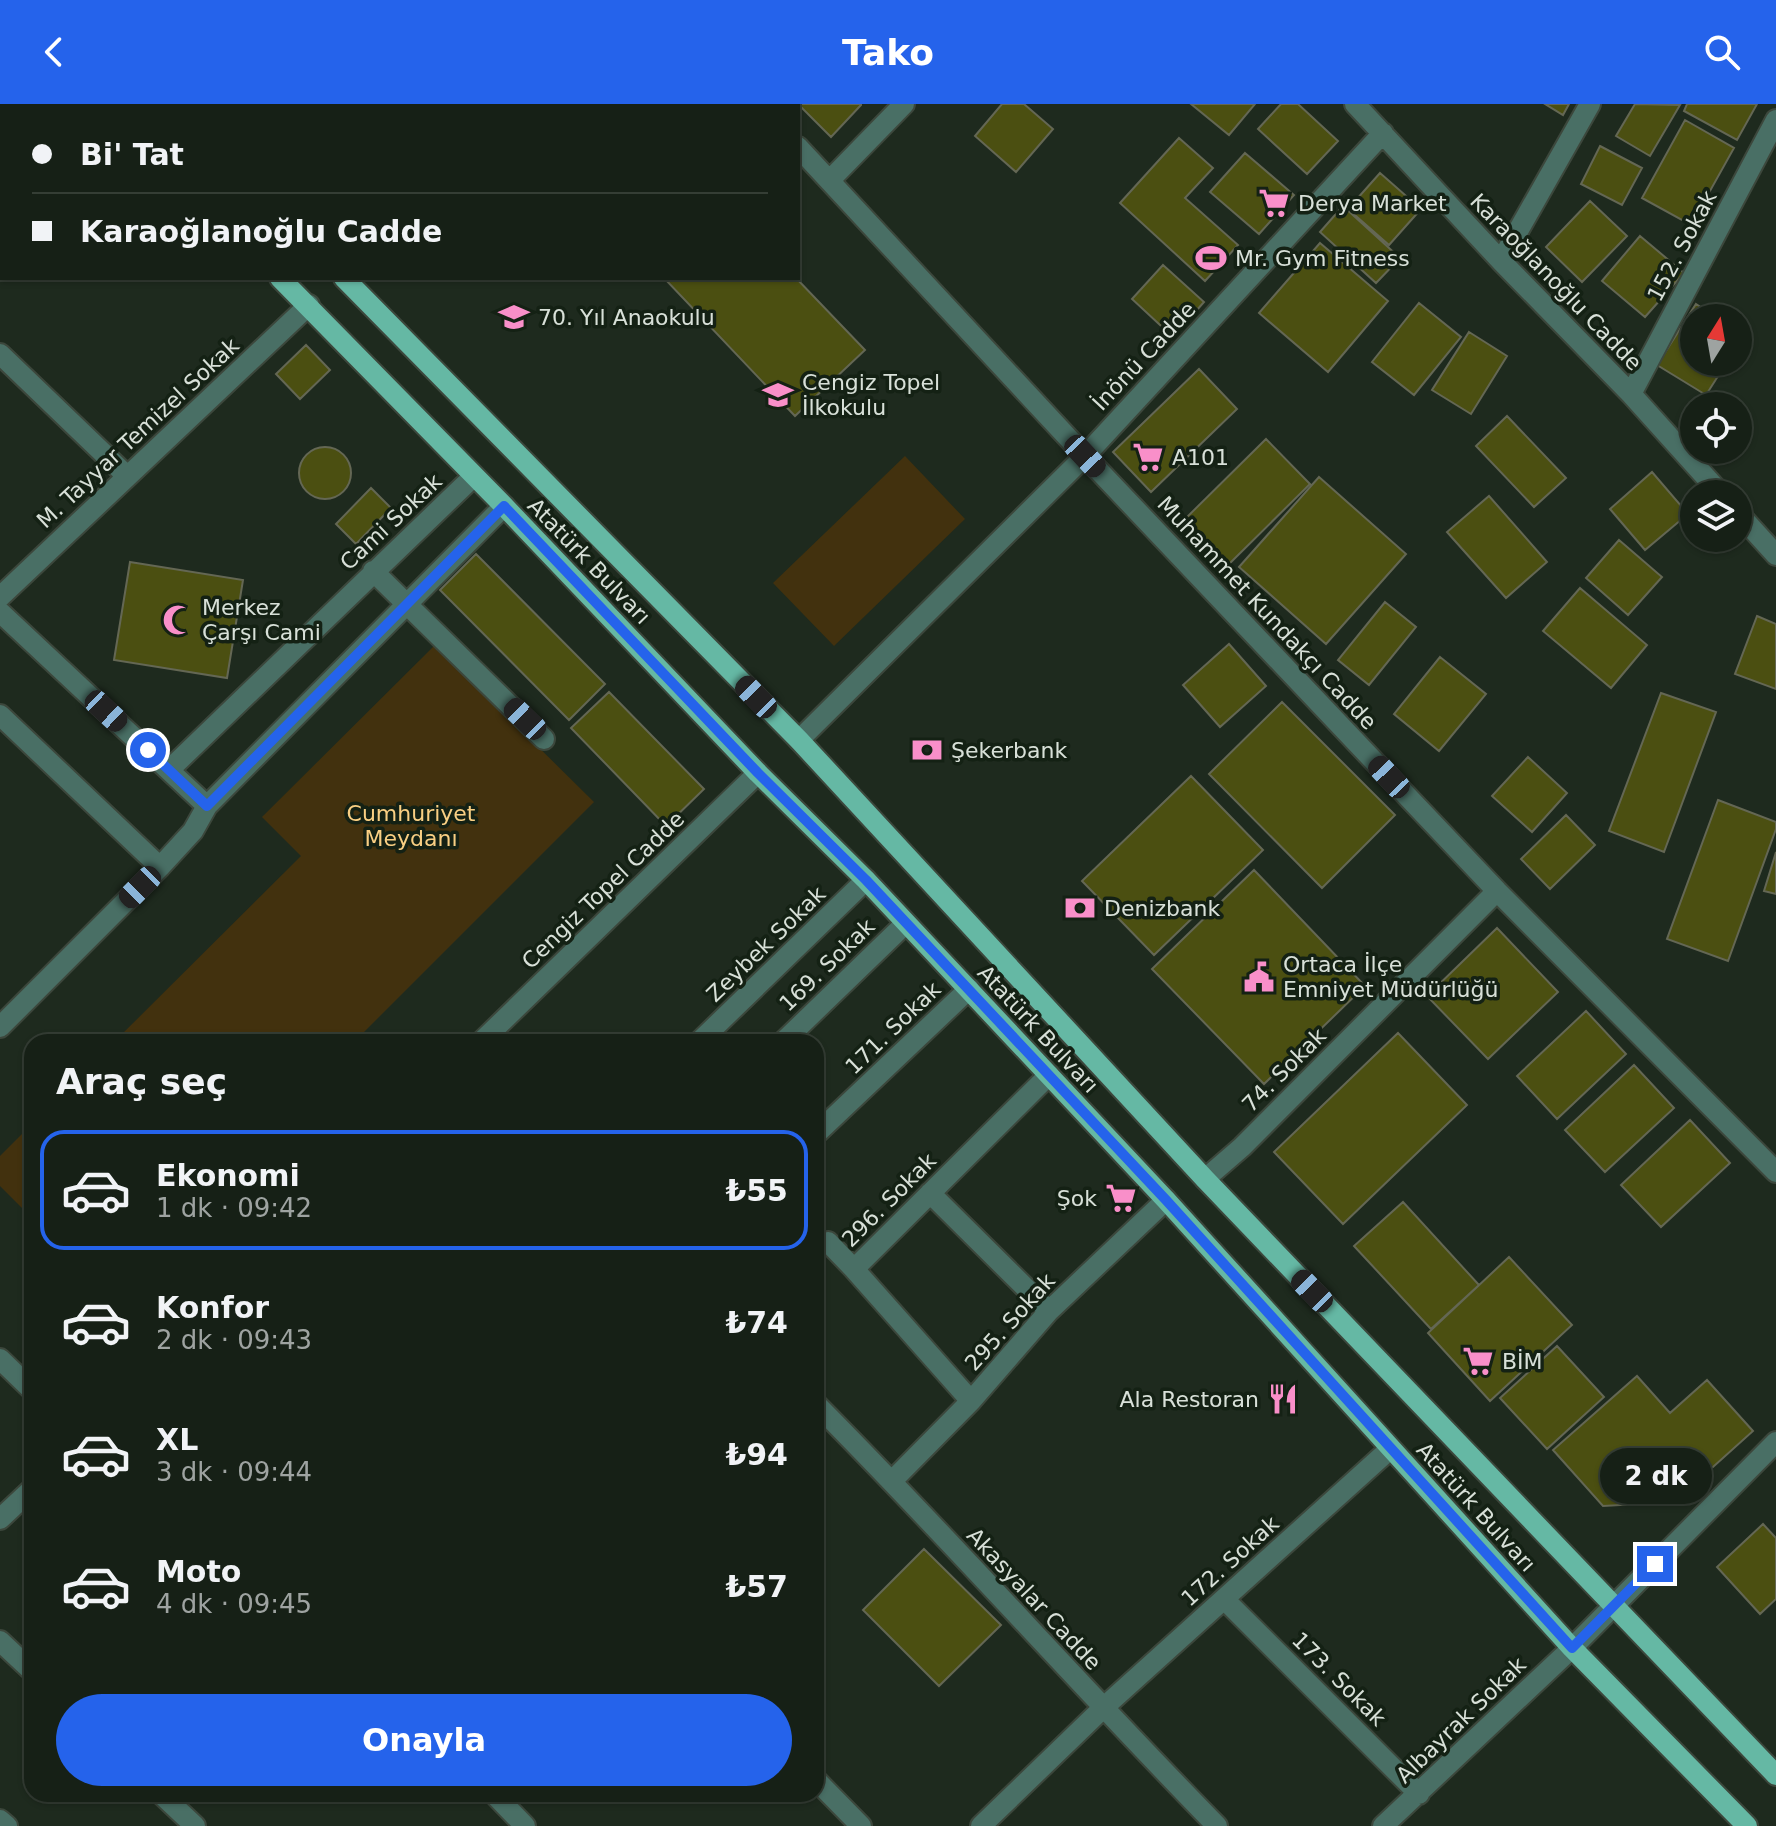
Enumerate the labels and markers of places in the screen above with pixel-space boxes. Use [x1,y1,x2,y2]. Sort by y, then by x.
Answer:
supermarket icon: Derya Market [1257,186,1291,220]
place label: Derya Market [1298,191,1447,216]
sports icon: Mr. Gym Fitness [1194,241,1228,275]
place label: Mr. Gym Fitness [1235,246,1410,271]
school or university icon: 70. Yıl Anaokulu [497,300,531,334]
place label: 70. Yıl Anaokulu [538,305,715,330]
place label: Cengiz Topel İlkokulu [802,370,940,420]
school or university icon: Cengiz Topel İlkokulu [761,378,795,412]
supermarket icon: A101 [1131,440,1165,474]
place label: A101 [1172,445,1229,470]
place label: Merkez Çarşı Cami [202,595,321,645]
mosque icon: Merkez Çarşı Cami [161,603,195,637]
bank icon: Şekerbank [910,733,944,767]
place label: Şekerbank [951,738,1067,763]
bank icon: Denizbank [1063,891,1097,925]
place label: Denizbank [1104,896,1220,921]
place label: Ortaca İlçe Emniyet Müdürlüğü [1283,952,1498,1002]
public building icon: Ortaca İlçe Emniyet Müdürlüğü [1242,960,1276,994]
supermarket icon: Şok [1104,1181,1138,1215]
place label: Şok [1057,1186,1097,1211]
supermarket icon: BİM [1461,1344,1495,1378]
place label: BİM [1502,1349,1543,1374]
restaurant icon: Ala Restoran [1266,1382,1300,1416]
place label: Ala Restoran [1120,1387,1259,1412]

